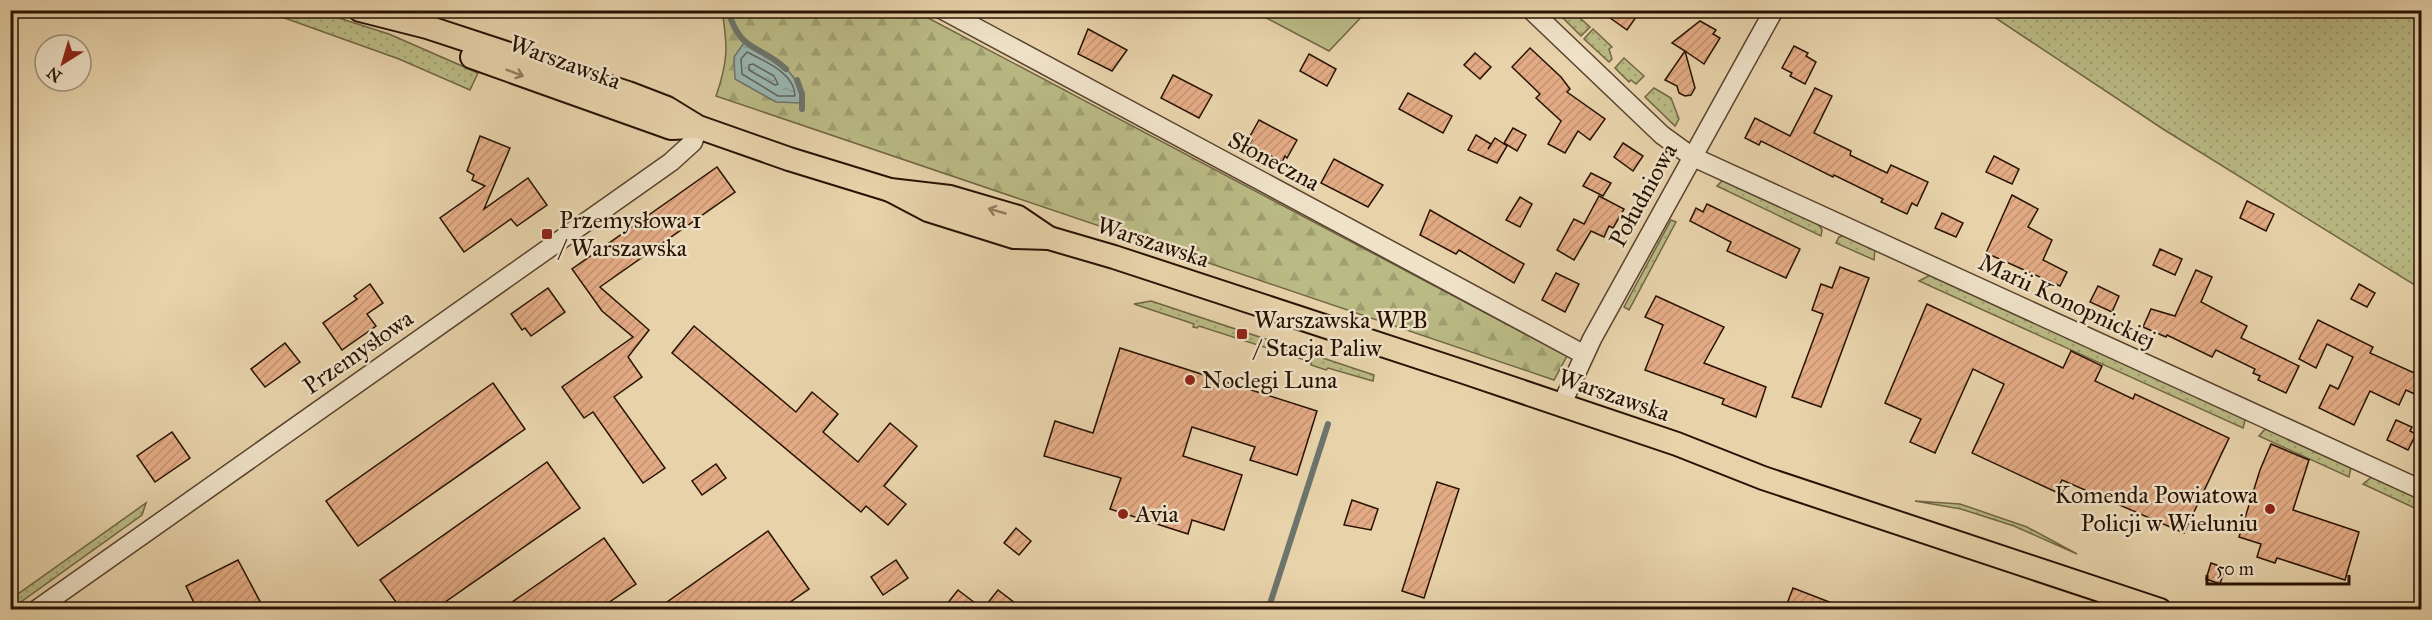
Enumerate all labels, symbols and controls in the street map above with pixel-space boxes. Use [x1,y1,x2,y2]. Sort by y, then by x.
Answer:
street label: Warszawska [505,28,626,96]
north arrow [33,33,93,93]
text: N [43,63,65,86]
one-way arrow [505,69,524,80]
street label: Słoneczna [1223,124,1326,198]
street label: Południowa [1602,137,1684,252]
place label: Przemysłowa 1 / Warszawska [557,205,701,263]
one-way arrow [988,205,1007,216]
street label: Warszawska [1093,210,1214,275]
marker: Przemysłowa 1 / Warszawska [540,227,554,241]
street label: Marii Konopnickiej [1974,247,2160,355]
street label: Przemysłowa [297,303,420,401]
place label: Warszawska WPB / Stacja Paliw [1252,305,1428,363]
marker: Warszawska WPB / Stacja Paliw [1235,327,1249,341]
street label: Warszawska [1554,362,1675,428]
place label: Noclegi Luna [1202,365,1338,395]
marker: Noclegi Luna [1183,373,1197,387]
place label: Komenda Powiatowa Policji w Wieluniu [2054,480,2259,538]
place label: Avia [1134,499,1179,529]
marker: Komenda Powiatowa Policji w Wieluniu [2263,502,2277,516]
marker: Avia [1116,507,1130,521]
scale bar [2207,548,2350,586]
text: 50 m [2216,558,2254,580]

